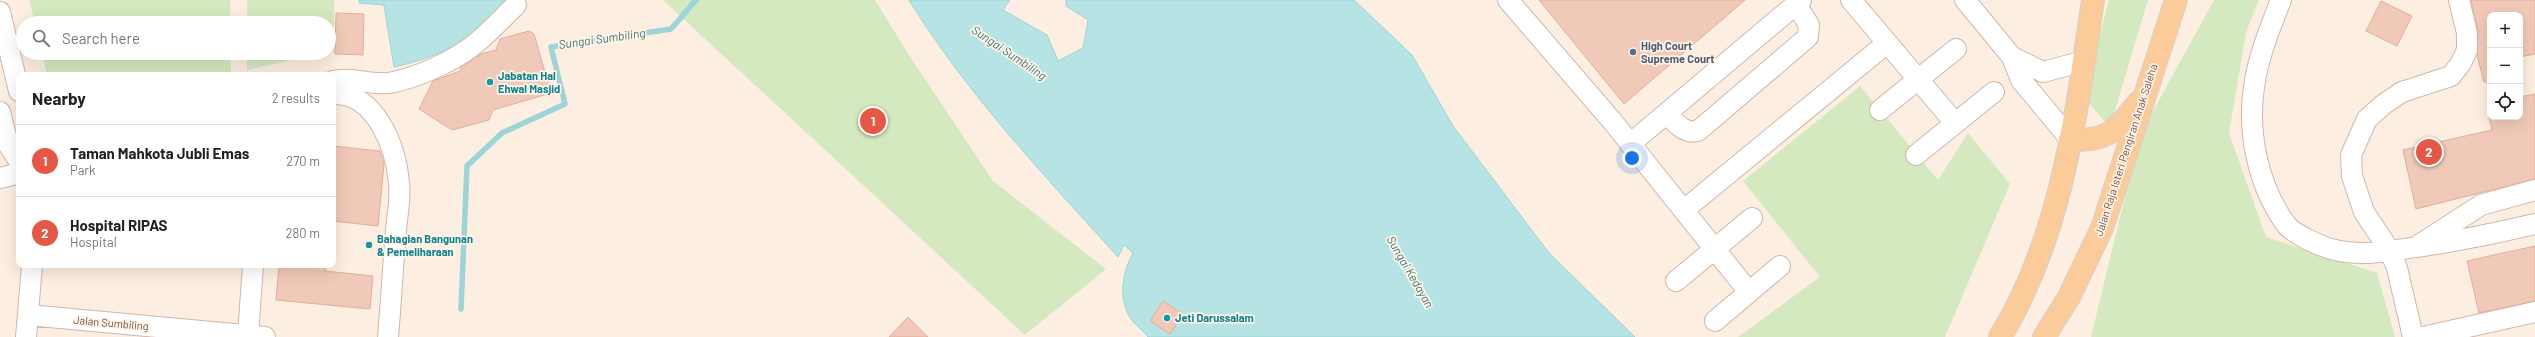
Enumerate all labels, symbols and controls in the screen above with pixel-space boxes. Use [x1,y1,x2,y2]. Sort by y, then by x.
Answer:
map controls [2487,12,2523,120]
button: + [2487,12,2523,48]
search box [16,16,336,60]
water label: Sungai Sumbiling [969,22,1050,82]
water label: Sungai Sumbiling [558,25,646,51]
icon: search [30,27,52,49]
text: Search here [62,29,140,47]
place label: High Court Supreme Court [1641,39,1714,65]
marker: High Court Supreme Court [1628,47,1638,57]
button: − [2487,48,2523,84]
street label: Jalan Raja Isteri Pengiran Anak Saleha [2091,62,2160,238]
place label: Jabatan Hal Ehwal Masjid [498,69,560,95]
marker: Jabatan Hal Ehwal Masjid [485,77,495,87]
button: locate [2487,84,2523,120]
text: Nearby [32,88,86,108]
text: 2 results [272,90,320,106]
pin: 1 [860,106,886,136]
pin: 2 [2416,137,2442,167]
text: Taman Mahkota Jubli Emas [70,144,249,162]
your location [1622,148,1642,168]
text: 1 [43,153,47,169]
text: 270 m [286,153,320,169]
text: Park [70,162,96,178]
text: Hospital RIPAS [70,216,168,234]
text: 2 [41,225,49,241]
text: 280 m [286,225,320,241]
place label: Bahagian Bangunan & Pemeliharaan [377,232,473,258]
water label: Sungai Kedayan [1385,233,1437,310]
text: Hospital [70,234,117,250]
marker: Bahagian Bangunan & Pemeliharaan [364,240,374,250]
place label: Jeti Darussalam [1175,311,1254,324]
street label: Jalan Sumbiling [73,313,149,332]
marker: Jeti Darussalam [1162,313,1172,323]

